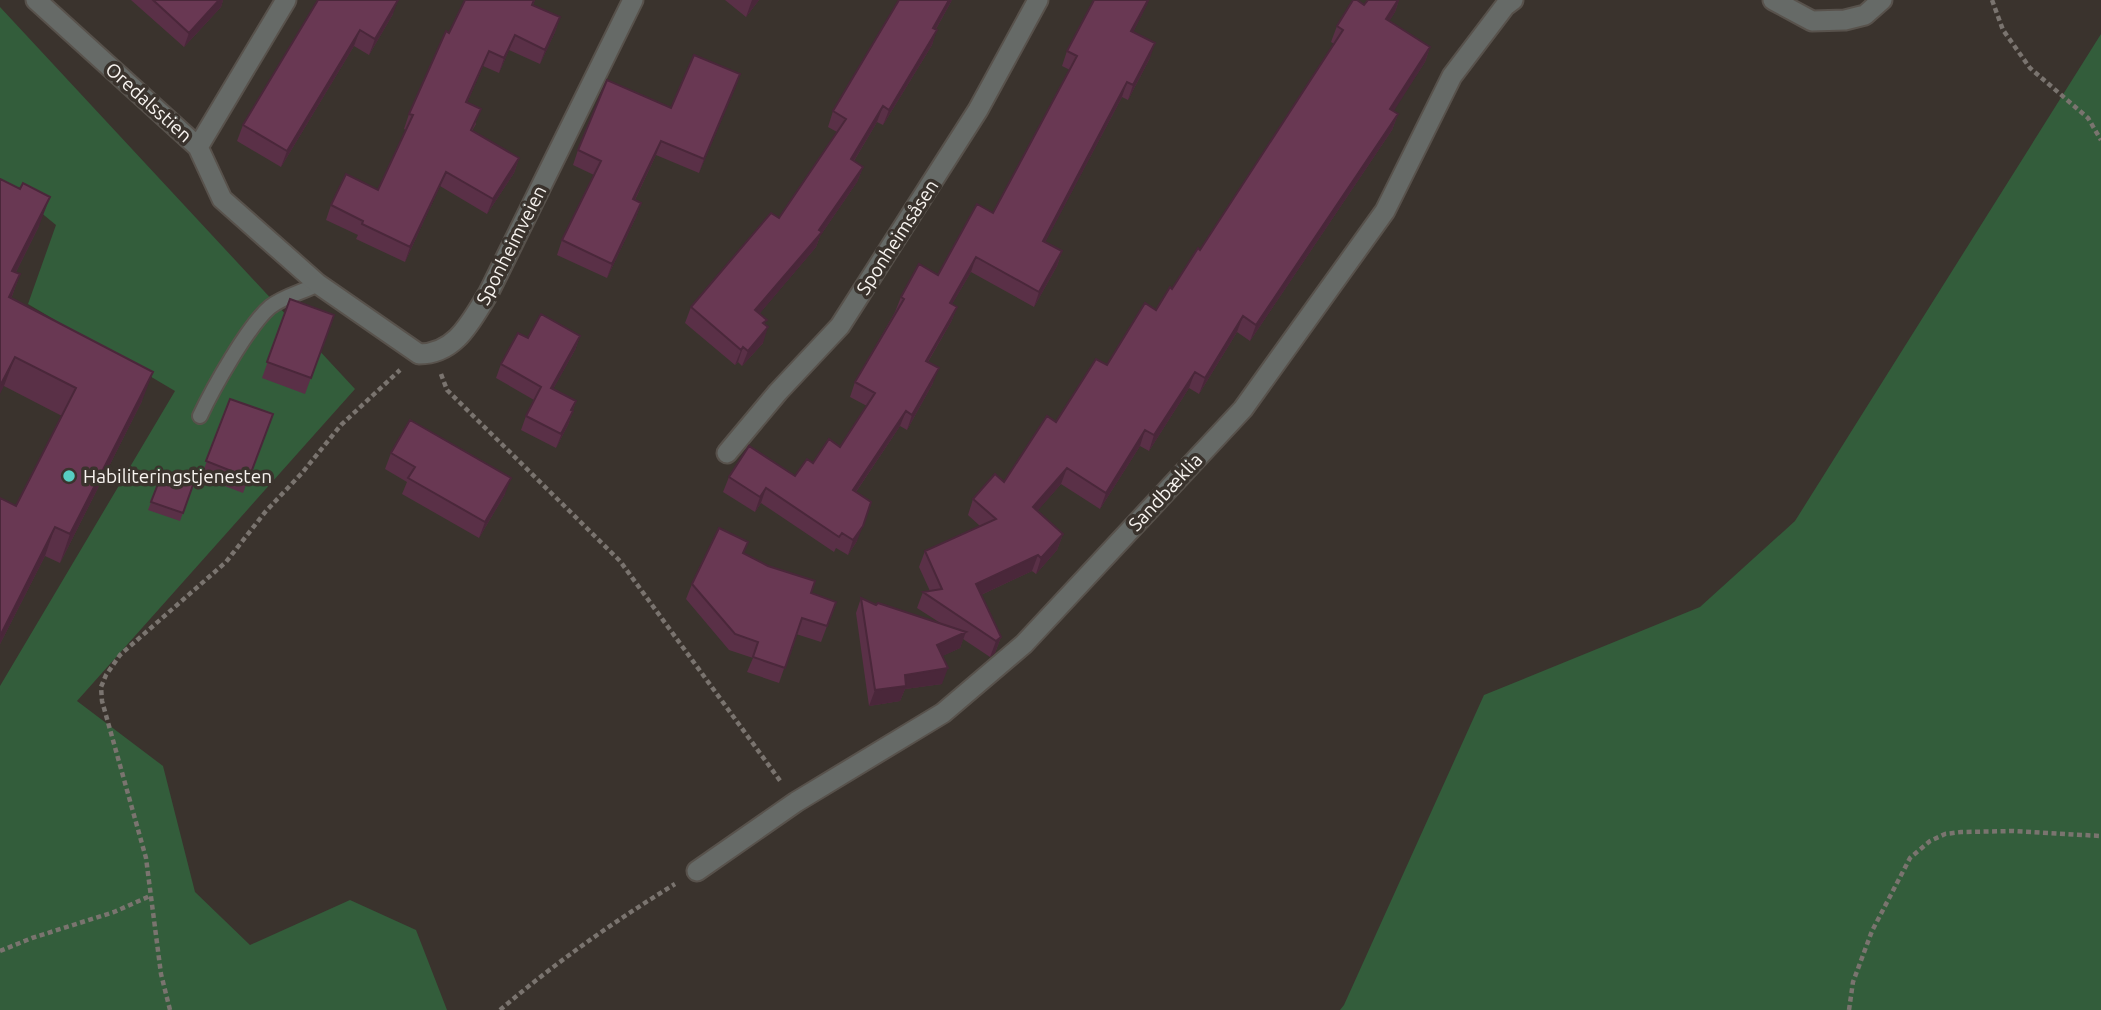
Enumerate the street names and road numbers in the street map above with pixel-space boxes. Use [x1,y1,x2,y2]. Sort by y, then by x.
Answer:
street label: Oredalsstien [101,58,197,146]
street label: Sponheimsåsen [852,175,942,299]
street label: Sponheimveien [471,182,551,308]
street label: Sandbæklia [1124,449,1206,535]

